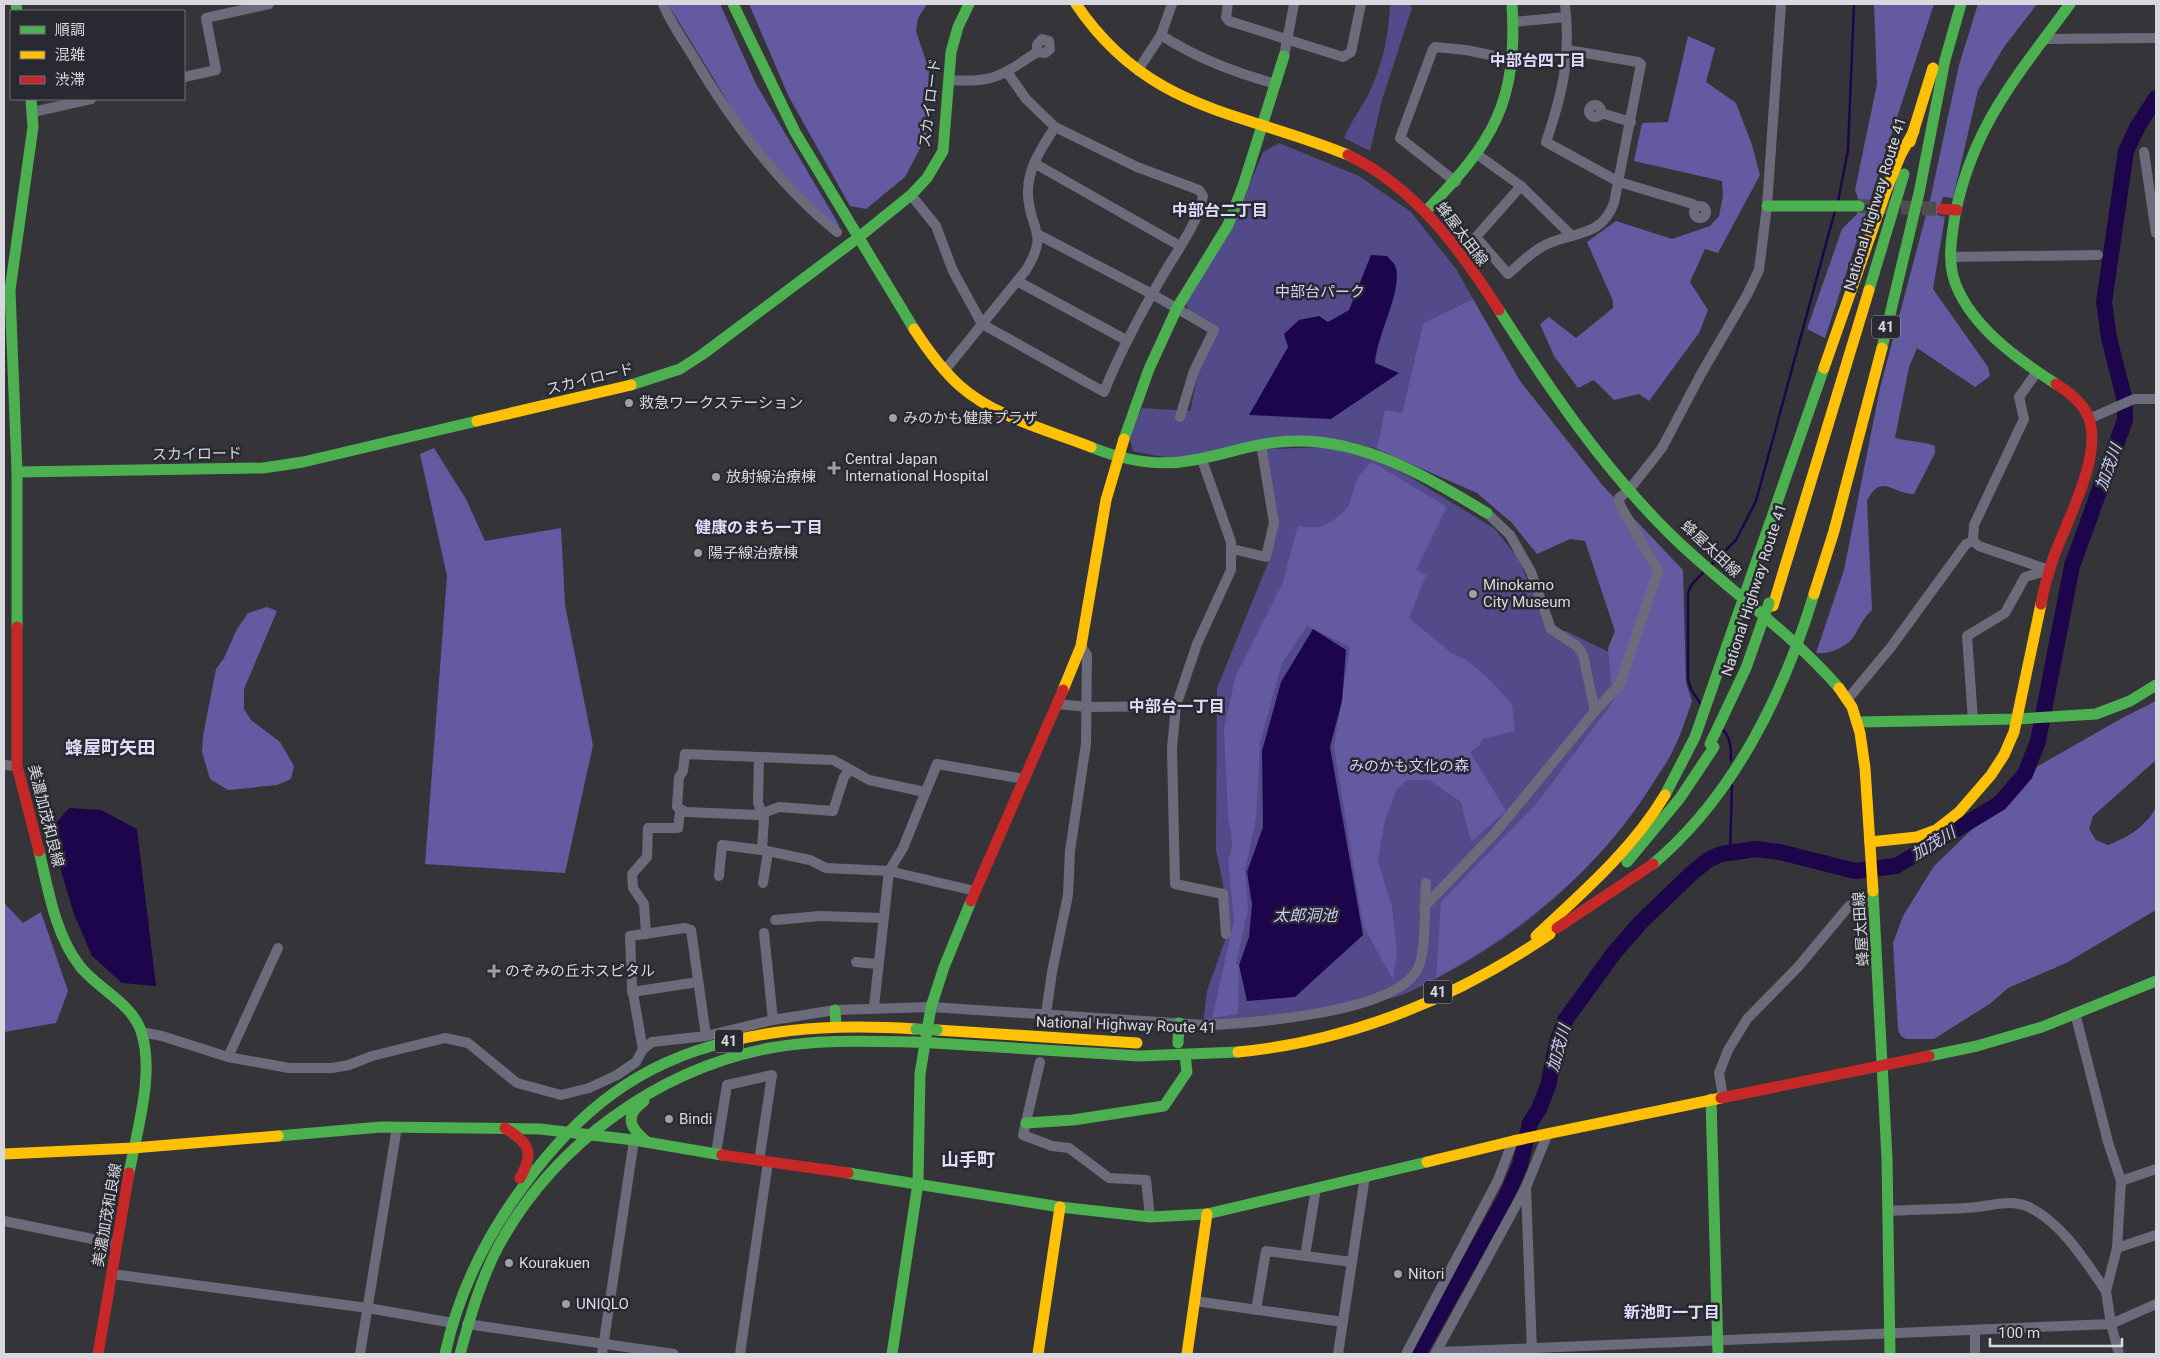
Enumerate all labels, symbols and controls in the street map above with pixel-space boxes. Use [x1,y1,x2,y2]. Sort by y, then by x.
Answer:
legend [10,10,185,100]
text: 順調 [55,21,85,39]
text: 混雑 [55,46,85,64]
district label: 中部台四丁目 [1490,51,1586,70]
street label: スカイロード [916,57,944,149]
text: 渋滞 [55,71,85,89]
street label: National Highway Route 41 [1840,115,1910,293]
street label: 蜂屋太田線 [1432,199,1492,269]
district label: 中部台二丁目 [1172,201,1268,220]
park label: 中部台パーク [1275,283,1365,301]
road number: 41 [1872,316,1900,338]
street label: スカイロード [544,359,636,399]
place label: 救急ワークステーション [639,394,803,412]
marker: 救急ワークステーション [623,397,635,409]
place label: みのかも健康プラザ [903,409,1038,427]
marker: みのかも健康プラザ [887,412,899,424]
water label: 加茂川 [2091,439,2126,493]
street label: スカイロード [152,444,242,464]
place label: Central Japan International Hospital [845,450,988,485]
marker: Central Japan International Hospital [827,461,841,475]
place label: 放射線治療棟 [726,468,816,486]
marker: 放射線治療棟 [710,471,722,483]
street label: National Highway Route 41 [1718,501,1790,679]
street label: 蜂屋太田線 [1677,517,1745,581]
district label: 健康のまち一丁目 [695,518,823,537]
place label: 陽子線治療棟 [708,544,798,562]
marker: 陽子線治療棟 [692,547,704,559]
place label: Minokamo City Museum [1483,576,1571,611]
marker: Minokamo City Museum [1467,588,1479,600]
district label: 中部台一丁目 [1129,697,1225,716]
district label: 蜂屋町矢田 [65,737,155,758]
park label: みのかも文化の森 [1349,757,1469,775]
street label: 美濃加茂和良線 [25,763,67,869]
water label: 加茂川 [1908,822,1960,864]
street label: 蜂屋太田線 [1849,891,1873,967]
water label: 太郎洞池 [1273,906,1339,925]
place label: のぞみの丘ホスピタル [505,962,655,980]
marker: のぞみの丘ホスピタル [487,964,501,978]
road number: 41 [1424,980,1452,1004]
street label: National Highway Route 41 [1036,1013,1216,1037]
water label: 加茂川 [1543,1021,1575,1074]
road number: 41 [715,1030,743,1052]
place label: Bindi [679,1110,712,1128]
marker: Bindi [663,1113,675,1125]
district label: 山手町 [941,1149,995,1170]
street label: 美濃加茂和良線 [89,1162,125,1268]
place label: Kourakuen [519,1254,590,1272]
marker: Kourakuen [503,1257,515,1269]
place label: Nitori [1408,1265,1444,1283]
marker: Nitori [1392,1268,1404,1280]
place label: UNIQLO [576,1295,629,1313]
marker: UNIQLO [560,1298,572,1310]
district label: 新池町一丁目 [1624,1303,1720,1322]
scale bar [1990,1316,2122,1348]
text: 100 m [1998,1324,2040,1342]

